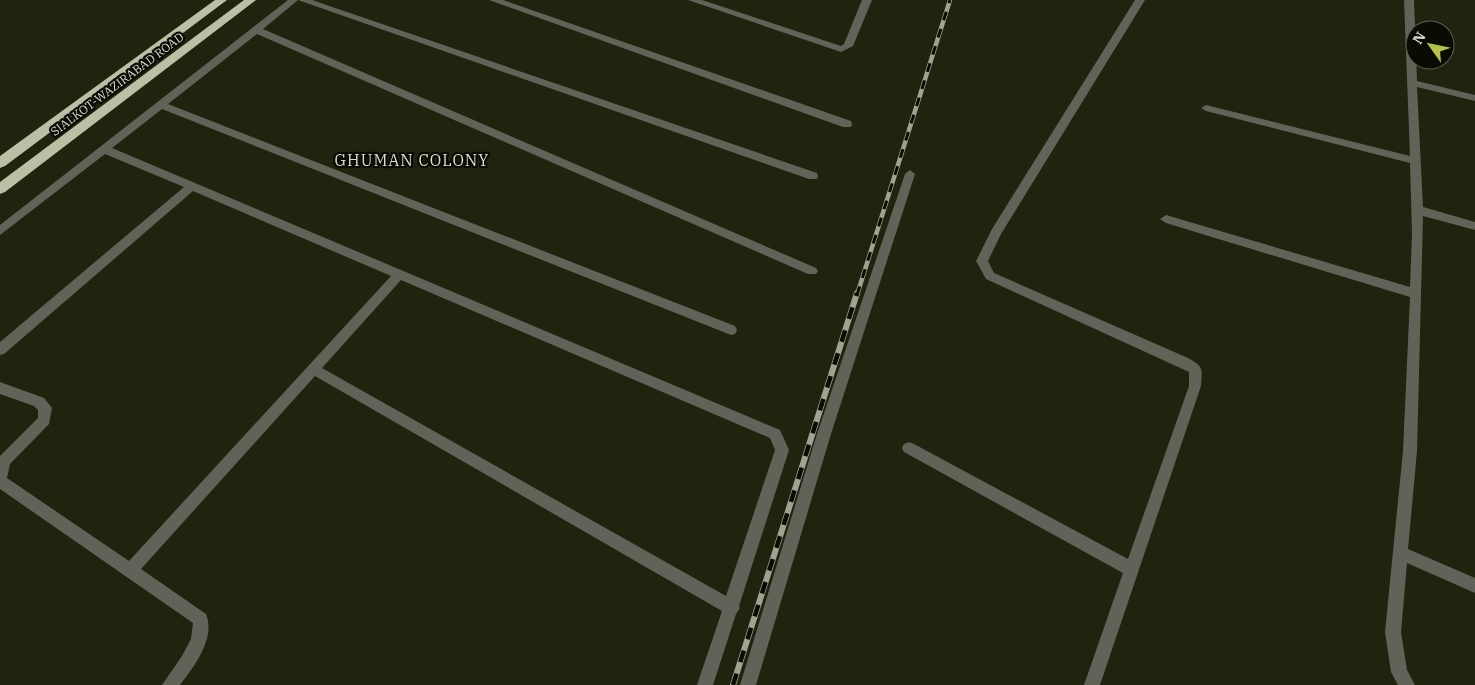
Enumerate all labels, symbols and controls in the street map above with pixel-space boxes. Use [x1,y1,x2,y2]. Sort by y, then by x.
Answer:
north arrow [1405,20,1455,70]
text: N [1409,28,1430,47]
street label: SIALKOT-WAZIRABAD ROAD [47,29,187,139]
district label: GHUMAN COLONY [335,150,489,170]

